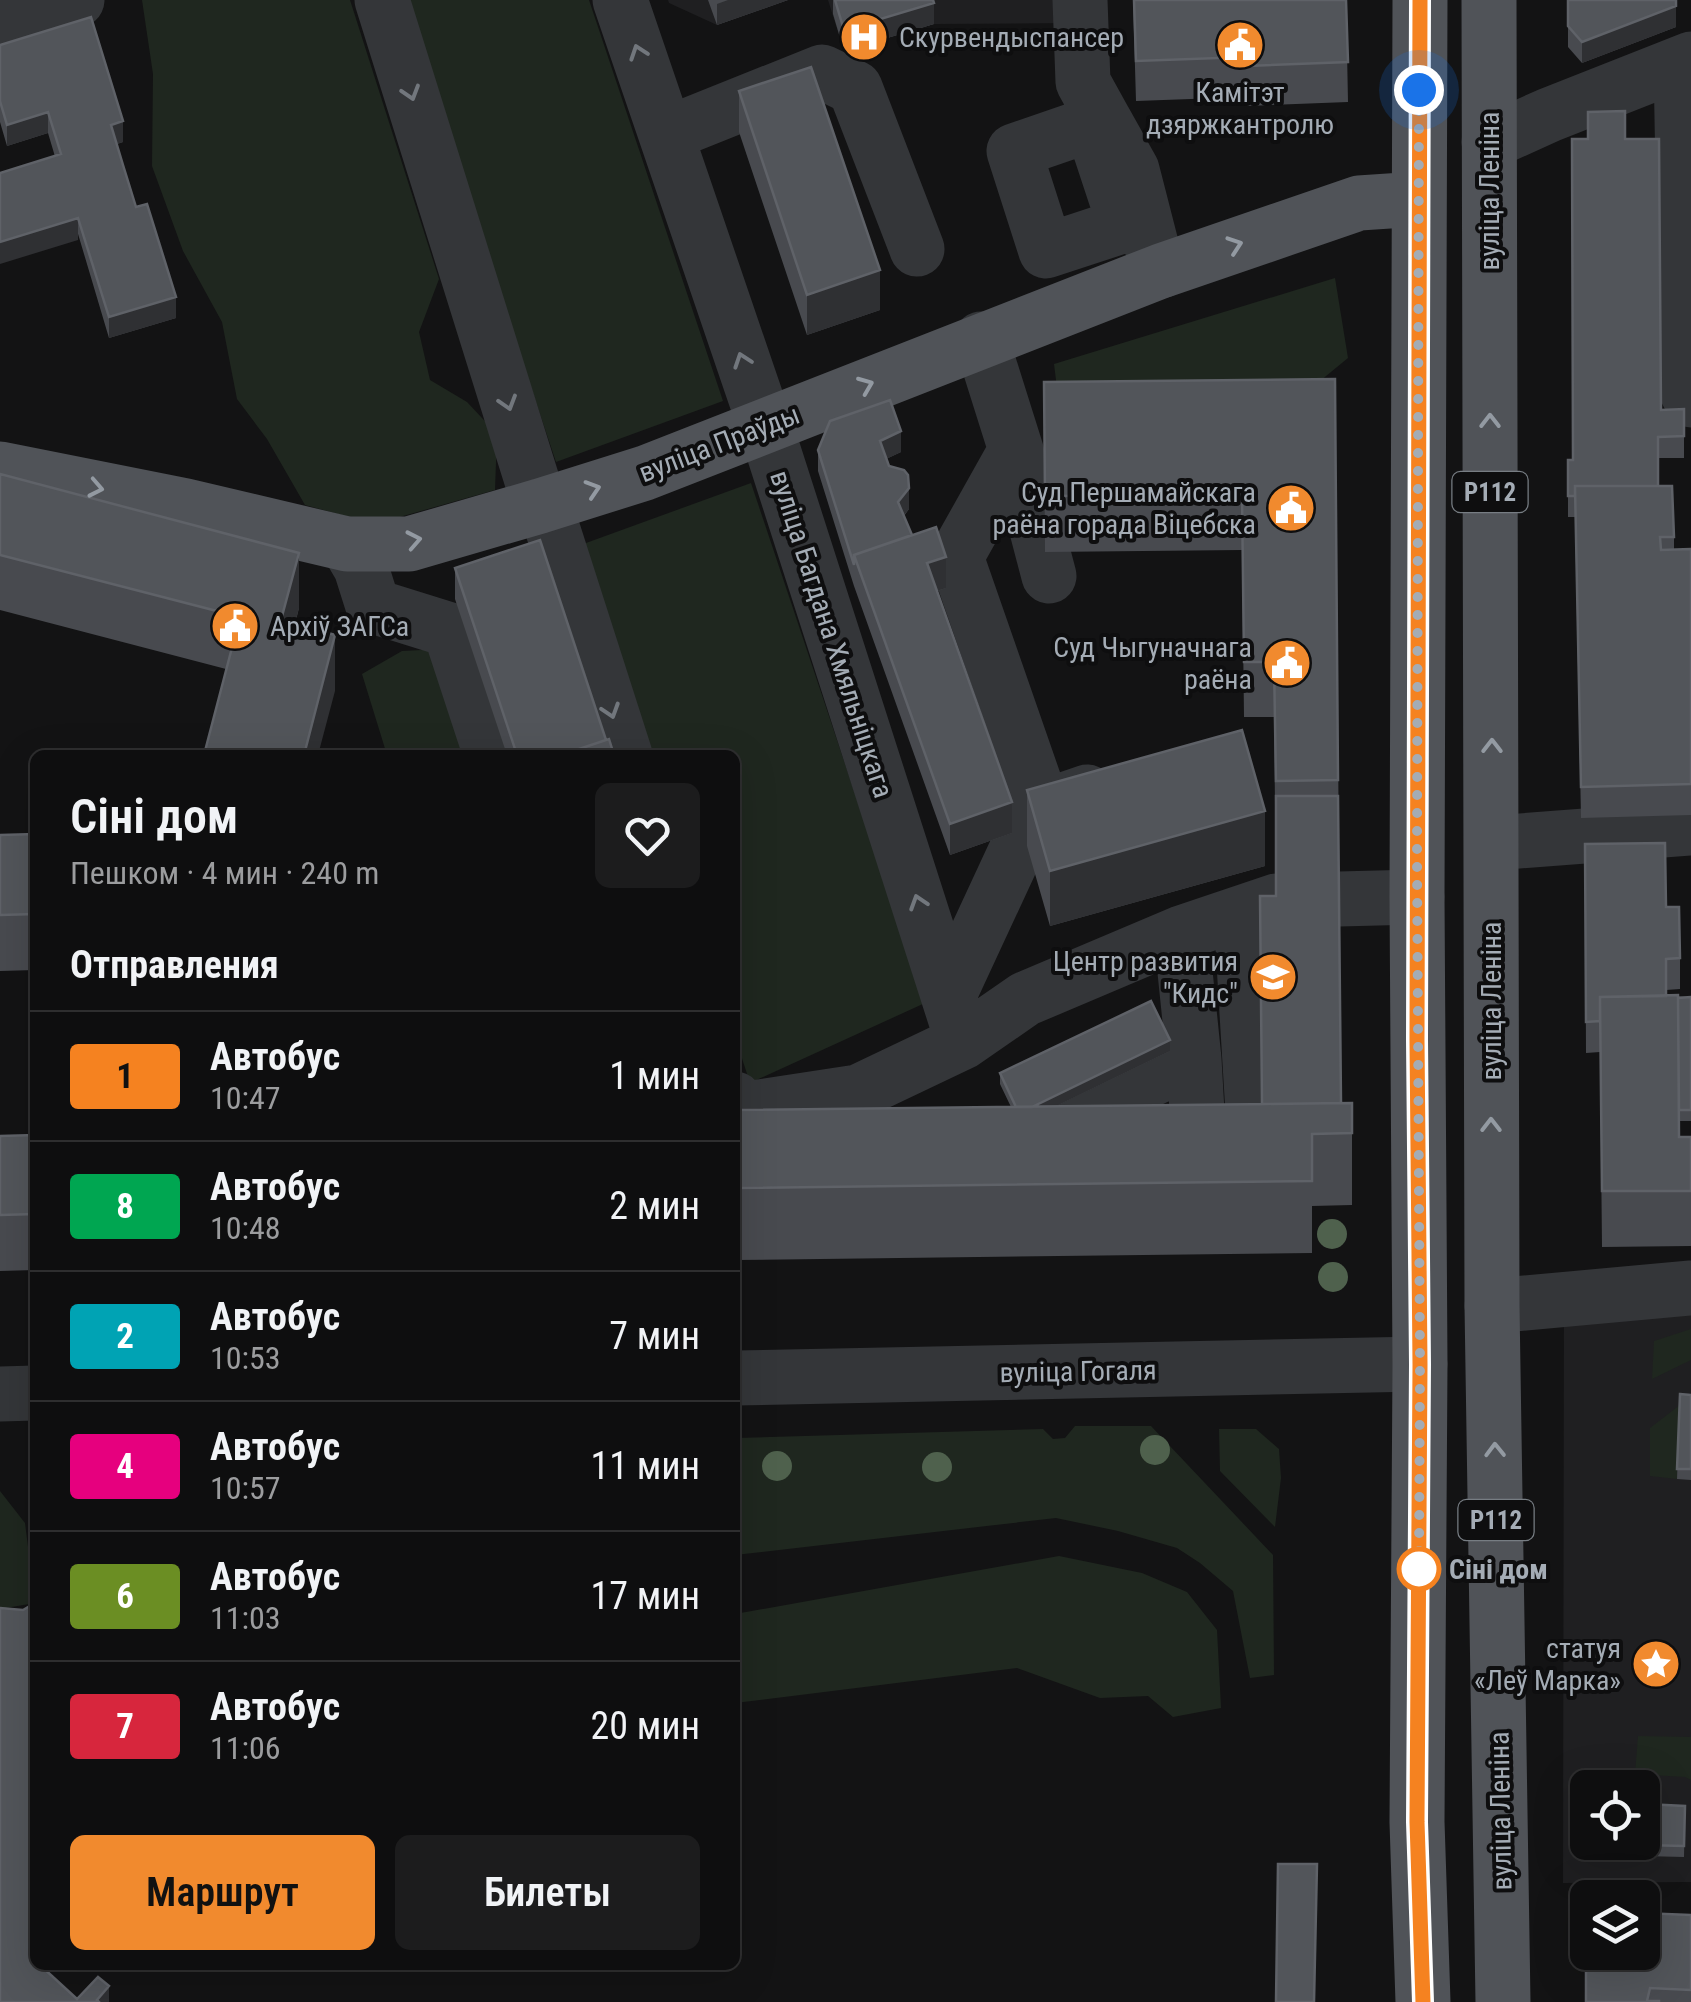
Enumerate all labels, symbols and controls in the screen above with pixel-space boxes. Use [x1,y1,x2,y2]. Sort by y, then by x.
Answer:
hospital icon: Скурвендыспансер [838,11,890,63]
public building icon: Камітэт дзяржкантролю [1214,19,1266,71]
place label: Скурвендыспансер [899,21,1124,54]
one-way arrow [630,45,650,62]
your location [1394,65,1444,115]
place label: Камітэт дзяржкантролю [1146,76,1334,141]
one-way arrow [399,84,420,101]
street label: вуліца Леніна [1473,112,1506,270]
one-way arrow [1226,237,1243,257]
one-way arrow [734,352,754,369]
one-way arrow [856,377,873,397]
one-way arrow [497,394,517,411]
street label: вуліца Праўды [634,398,804,489]
one-way arrow [1479,412,1501,428]
street label: вуліца Багдана Хмяльніцкага [763,466,900,802]
road number: Р112 [1452,472,1528,512]
place label: Суд Першамайскага раёна горада Віцебска [992,476,1256,541]
one-way arrow [87,477,104,498]
one-way arrow [583,481,600,501]
public building icon: Суд Першамайскага раёна горада Віцебска [1265,482,1317,534]
one-way arrow [405,531,422,552]
public building icon: Архіў ЗАГСа [209,600,261,652]
place label: Архіў ЗАГСа [270,610,409,643]
place label: Суд Чыгуначнага раёна [1053,631,1252,696]
public building icon: Суд Чыгуначнага раёна [1261,637,1313,689]
one-way arrow [599,702,619,719]
one-way arrow [1481,737,1503,752]
button: heart [595,783,700,888]
text: Сіні дом [70,788,239,845]
text: Пешком · 4 мин · 240 m [70,854,379,892]
one-way arrow [910,894,930,911]
street label: вуліца Леніна [1475,922,1508,1080]
text: Отправления [70,943,279,987]
place label: Центр развития "Кидс" [1053,945,1238,1010]
school or university icon: Центр развития "Кидс" [1247,951,1299,1003]
text: Автобус [210,1035,340,1079]
text: 1 мин [609,1054,700,1098]
text: 1 [116,1056,134,1097]
text: 10:47 [210,1079,281,1117]
one-way arrow [1480,1116,1502,1132]
text: Автобус [210,1165,340,1209]
text: 2 мин [609,1184,700,1228]
text: 8 [116,1186,134,1227]
text: 10:48 [210,1209,281,1247]
text: Автобус [210,1295,340,1339]
text: 7 мин [609,1314,700,1358]
text: 2 [116,1316,134,1357]
text: 10:53 [210,1339,281,1377]
street label: вуліца Гогаля [999,1354,1157,1389]
text: Автобус [210,1425,340,1469]
one-way arrow [1484,1441,1505,1457]
text: 11 мин [591,1444,700,1488]
text: 4 [116,1446,134,1487]
text: 10:57 [210,1469,281,1507]
road number: Р112 [1458,1500,1534,1540]
marker: Сіні дом [1398,1548,1440,1590]
place label: Сіні дом [1449,1553,1548,1586]
text: Автобус [210,1555,340,1599]
text: 17 мин [591,1574,700,1618]
text: 6 [116,1576,134,1617]
text: 11:03 [210,1599,281,1637]
place label: статуя «Леў Марка» [1474,1632,1621,1697]
place icon: статуя «Леў Марка» [1630,1638,1682,1690]
text: Автобус [210,1685,340,1729]
text: 20 мин [591,1704,700,1748]
text: 7 [116,1706,134,1747]
text: 11:06 [210,1729,281,1767]
street label: вуліца Леніна [1483,1731,1518,1891]
map controls [1570,1770,1660,1970]
button: locate [1570,1770,1660,1860]
button: Маршрут [70,1835,375,1950]
button: Билеты [395,1835,700,1950]
button: layers [1570,1880,1660,1970]

